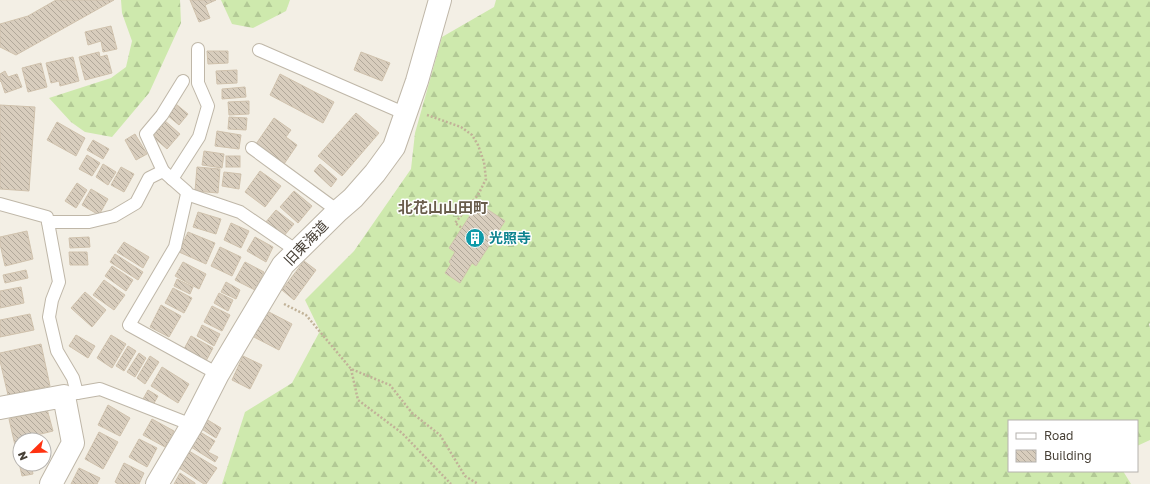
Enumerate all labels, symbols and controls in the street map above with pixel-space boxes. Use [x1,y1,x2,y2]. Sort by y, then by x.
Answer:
district label: 北花山山田町 [398,198,488,216]
street label: 旧東海道 [280,217,331,269]
building icon: 光照寺 [464,227,486,249]
place label: 光照寺 [489,229,531,246]
legend [1008,420,1138,472]
text: Road [1044,428,1073,443]
north arrow [12,432,52,472]
text: Building [1044,448,1092,463]
text: N [15,450,30,462]

